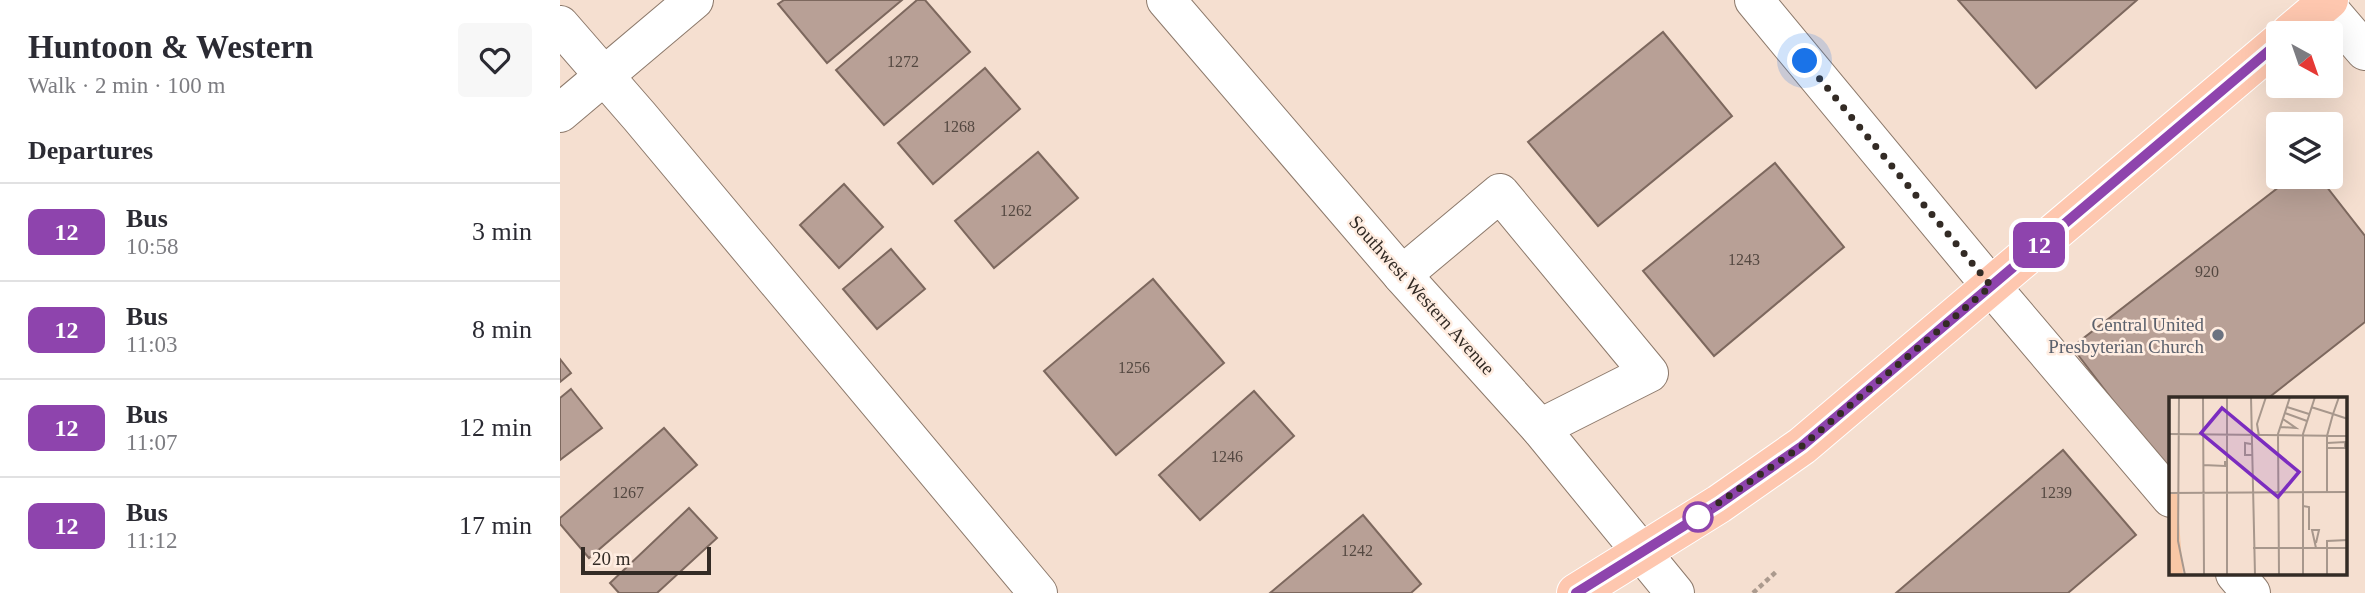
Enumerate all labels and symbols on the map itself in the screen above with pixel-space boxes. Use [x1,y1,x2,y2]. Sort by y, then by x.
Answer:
north arrow [2266,21,2343,98]
your location [1787,43,1822,78]
house number: 1272 [887,53,919,70]
house number: 1268 [943,118,975,135]
house number: 1262 [1000,202,1032,219]
street label: Southwest Western Avenue [1345,211,1499,379]
line badge: 12 [2008,222,2070,268]
house number: 1243 [1728,251,1760,268]
house number: 920 [2195,263,2219,280]
place label: Central United Presbyterian Church [2048,314,2204,357]
marker: Central United Presbyterian Church [2210,327,2226,343]
house number: 1256 [1118,359,1150,376]
inset map [2169,397,2347,576]
house number: 1246 [1211,448,1243,465]
house number: 1267 [612,484,644,501]
house number: 1239 [2040,484,2072,501]
unlabelled marker [1683,502,1713,532]
house number: 1242 [1341,542,1373,559]
scale bar [581,544,710,576]

